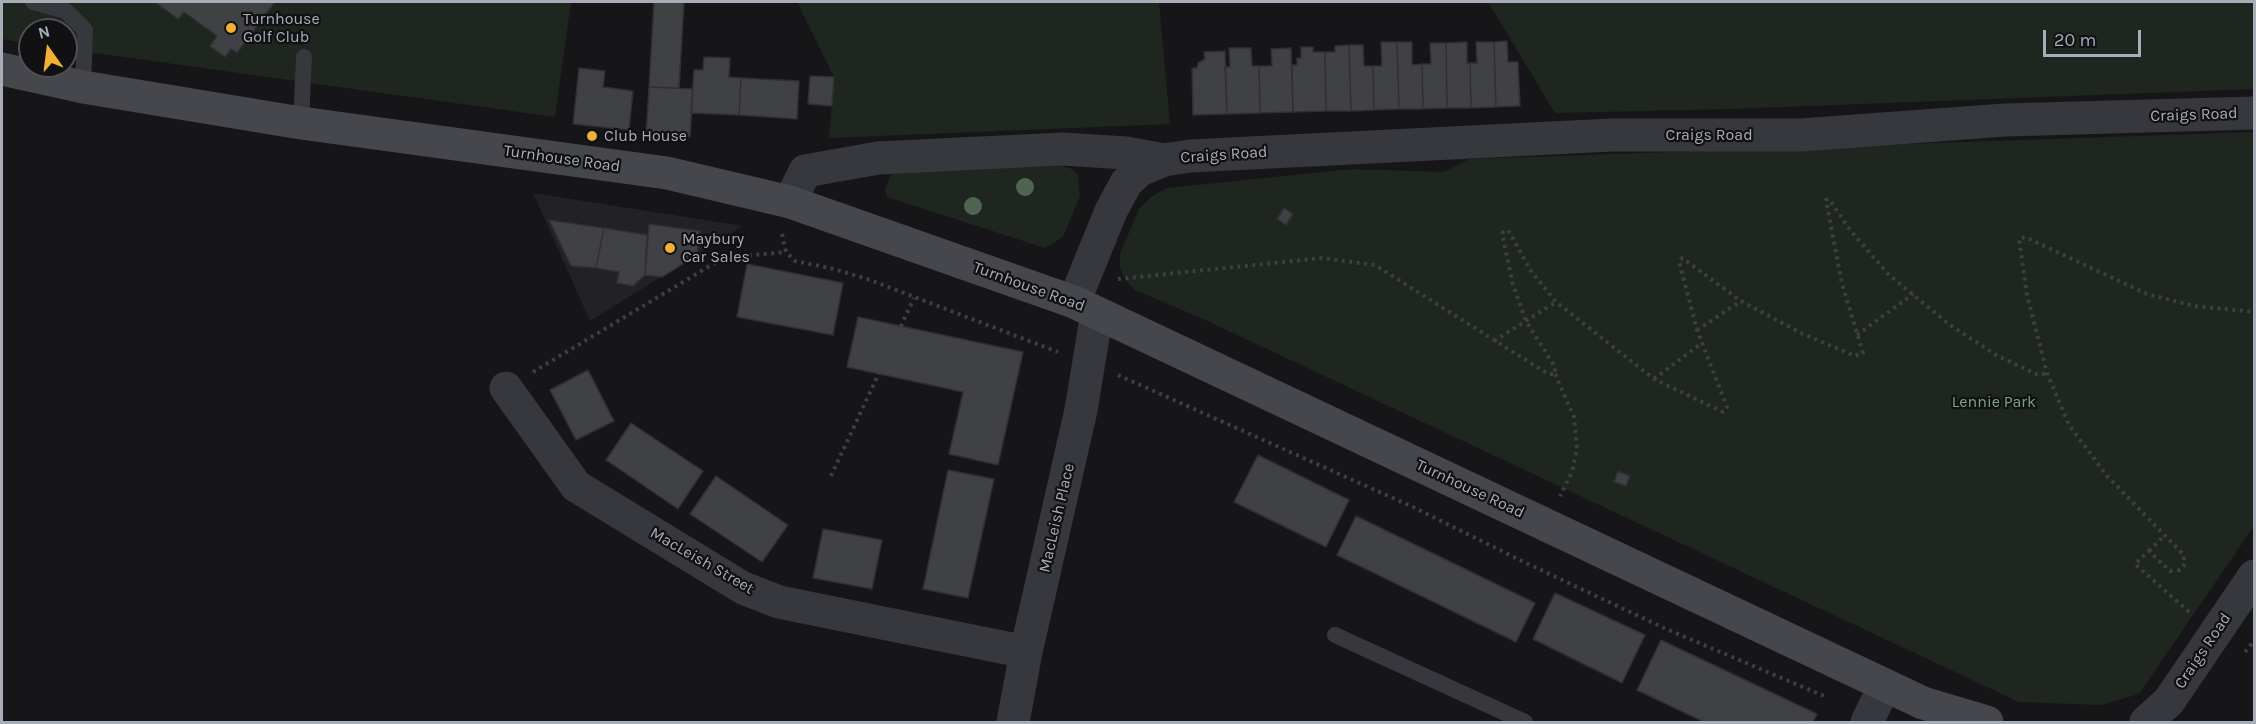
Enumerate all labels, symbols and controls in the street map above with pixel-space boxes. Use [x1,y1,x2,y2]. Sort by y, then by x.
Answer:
place label: Turnhouse Golf Club [243,9,320,47]
north arrow [18,18,78,78]
scale bar [2046,18,2144,56]
text: N [36,21,52,43]
marker: Turnhouse Golf Club [224,21,238,35]
text: 20 m [2054,29,2096,51]
street label: Craigs Road [2150,104,2238,126]
street label: Craigs Road [1665,125,1753,145]
place label: Club House [604,126,687,146]
marker: Club House [585,129,599,143]
street label: Turnhouse Road [503,141,621,177]
street label: Craigs Road [1180,142,1268,168]
place label: Maybury Car Sales [682,229,750,267]
marker: Maybury Car Sales [663,241,677,255]
street label: Turnhouse Road [971,258,1087,316]
park label: Lennie Park [1952,392,2036,412]
street label: Turnhouse Road [1413,455,1527,523]
street label: MacLeish Place [1035,461,1079,575]
street label: MacLeish Street [647,523,757,599]
street label: Craigs Road [2171,609,2235,693]

